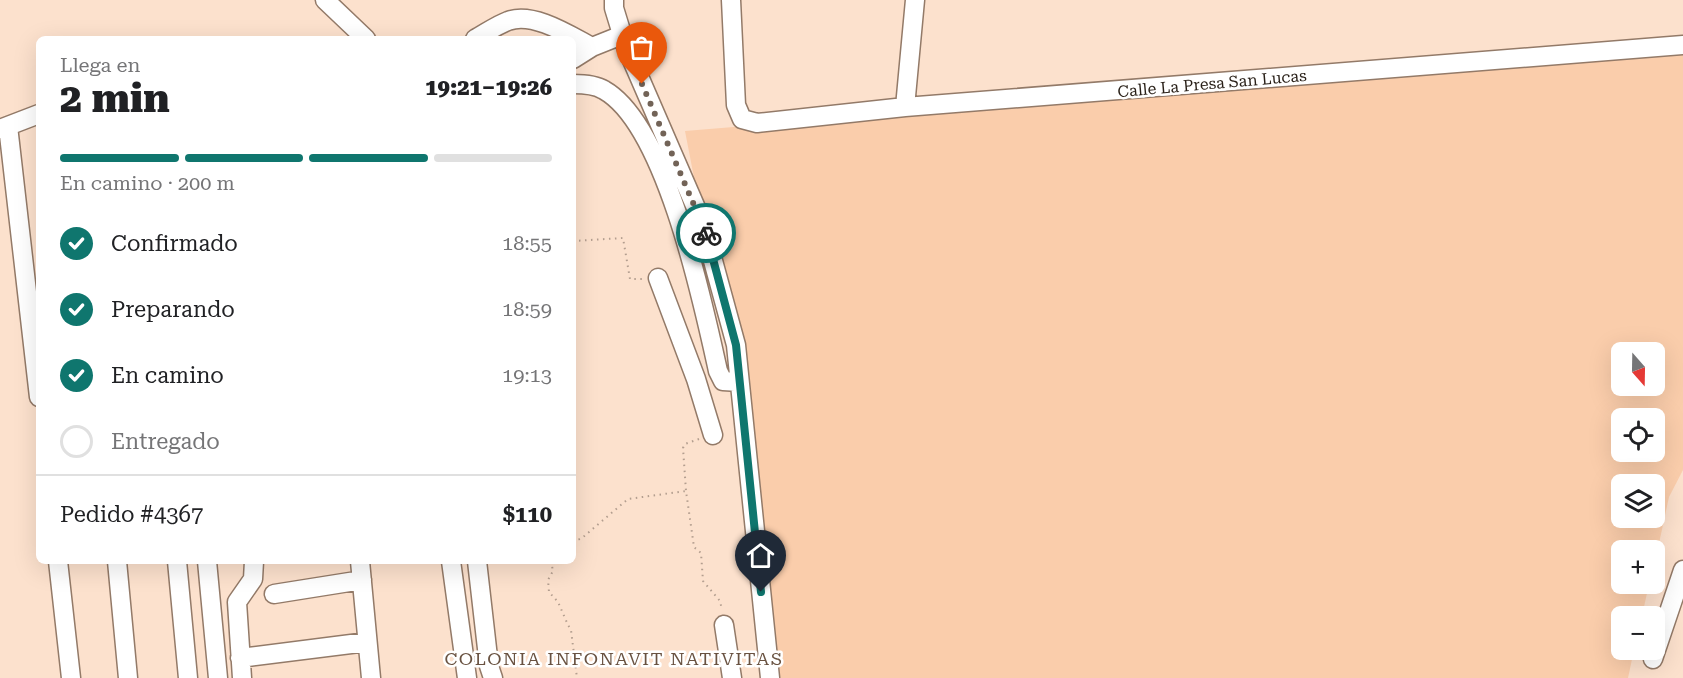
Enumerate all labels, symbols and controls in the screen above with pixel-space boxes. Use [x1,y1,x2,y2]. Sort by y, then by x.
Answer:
pin [616,22,667,84]
icon: bag [625,31,658,64]
text: Llega en [60,53,140,77]
street label: Calle La Presa San Lucas [1117,66,1308,101]
text: 19:21–19:26 [425,75,552,100]
text: 2 min [60,76,170,122]
text: En camino · 200 m [60,171,235,195]
courier [676,203,736,263]
icon: bike [690,217,723,250]
icon: check [60,227,93,260]
text: Confirmado [111,231,238,256]
text: 18:55 [502,231,552,255]
icon: check [60,293,93,326]
text: Preparando [111,297,235,322]
text: 18:59 [502,297,552,321]
north arrow [1611,342,1665,396]
map controls [1611,342,1665,660]
icon: check [60,359,93,392]
text: En camino [111,363,224,388]
text: 19:13 [502,363,552,387]
button: locate [1611,408,1665,462]
text: Entregado [111,429,220,454]
button: layers [1611,474,1665,528]
text: Pedido #4367 [60,502,203,527]
text: $110 [503,502,552,527]
pin [735,530,786,592]
icon: home [744,539,777,572]
button: + [1611,540,1665,594]
button: − [1611,606,1665,660]
district label: COLONIA INFONAVIT NATIVITAS [444,648,784,669]

